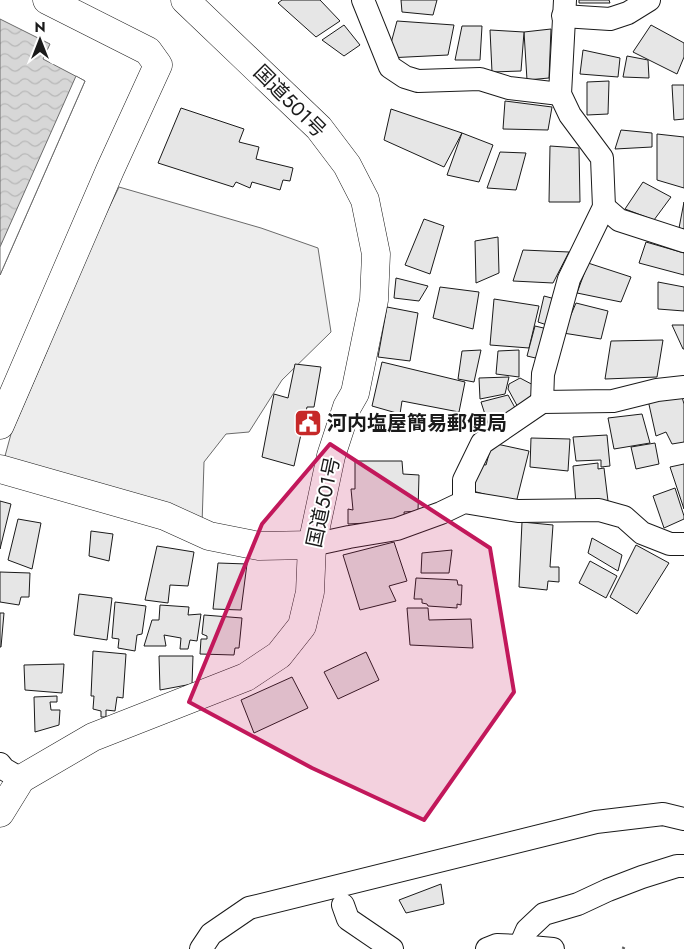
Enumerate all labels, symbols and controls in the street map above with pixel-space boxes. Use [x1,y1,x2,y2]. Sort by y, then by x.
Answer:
north arrow [15,15,65,65]
text: N [34,17,46,37]
street label: 国道501号 [247,58,333,144]
public building icon: 河内塩屋簡易郵便局 [293,408,323,438]
place label: 河内塩屋簡易郵便局 [327,409,507,438]
street label: 国道501号 [300,454,347,550]

